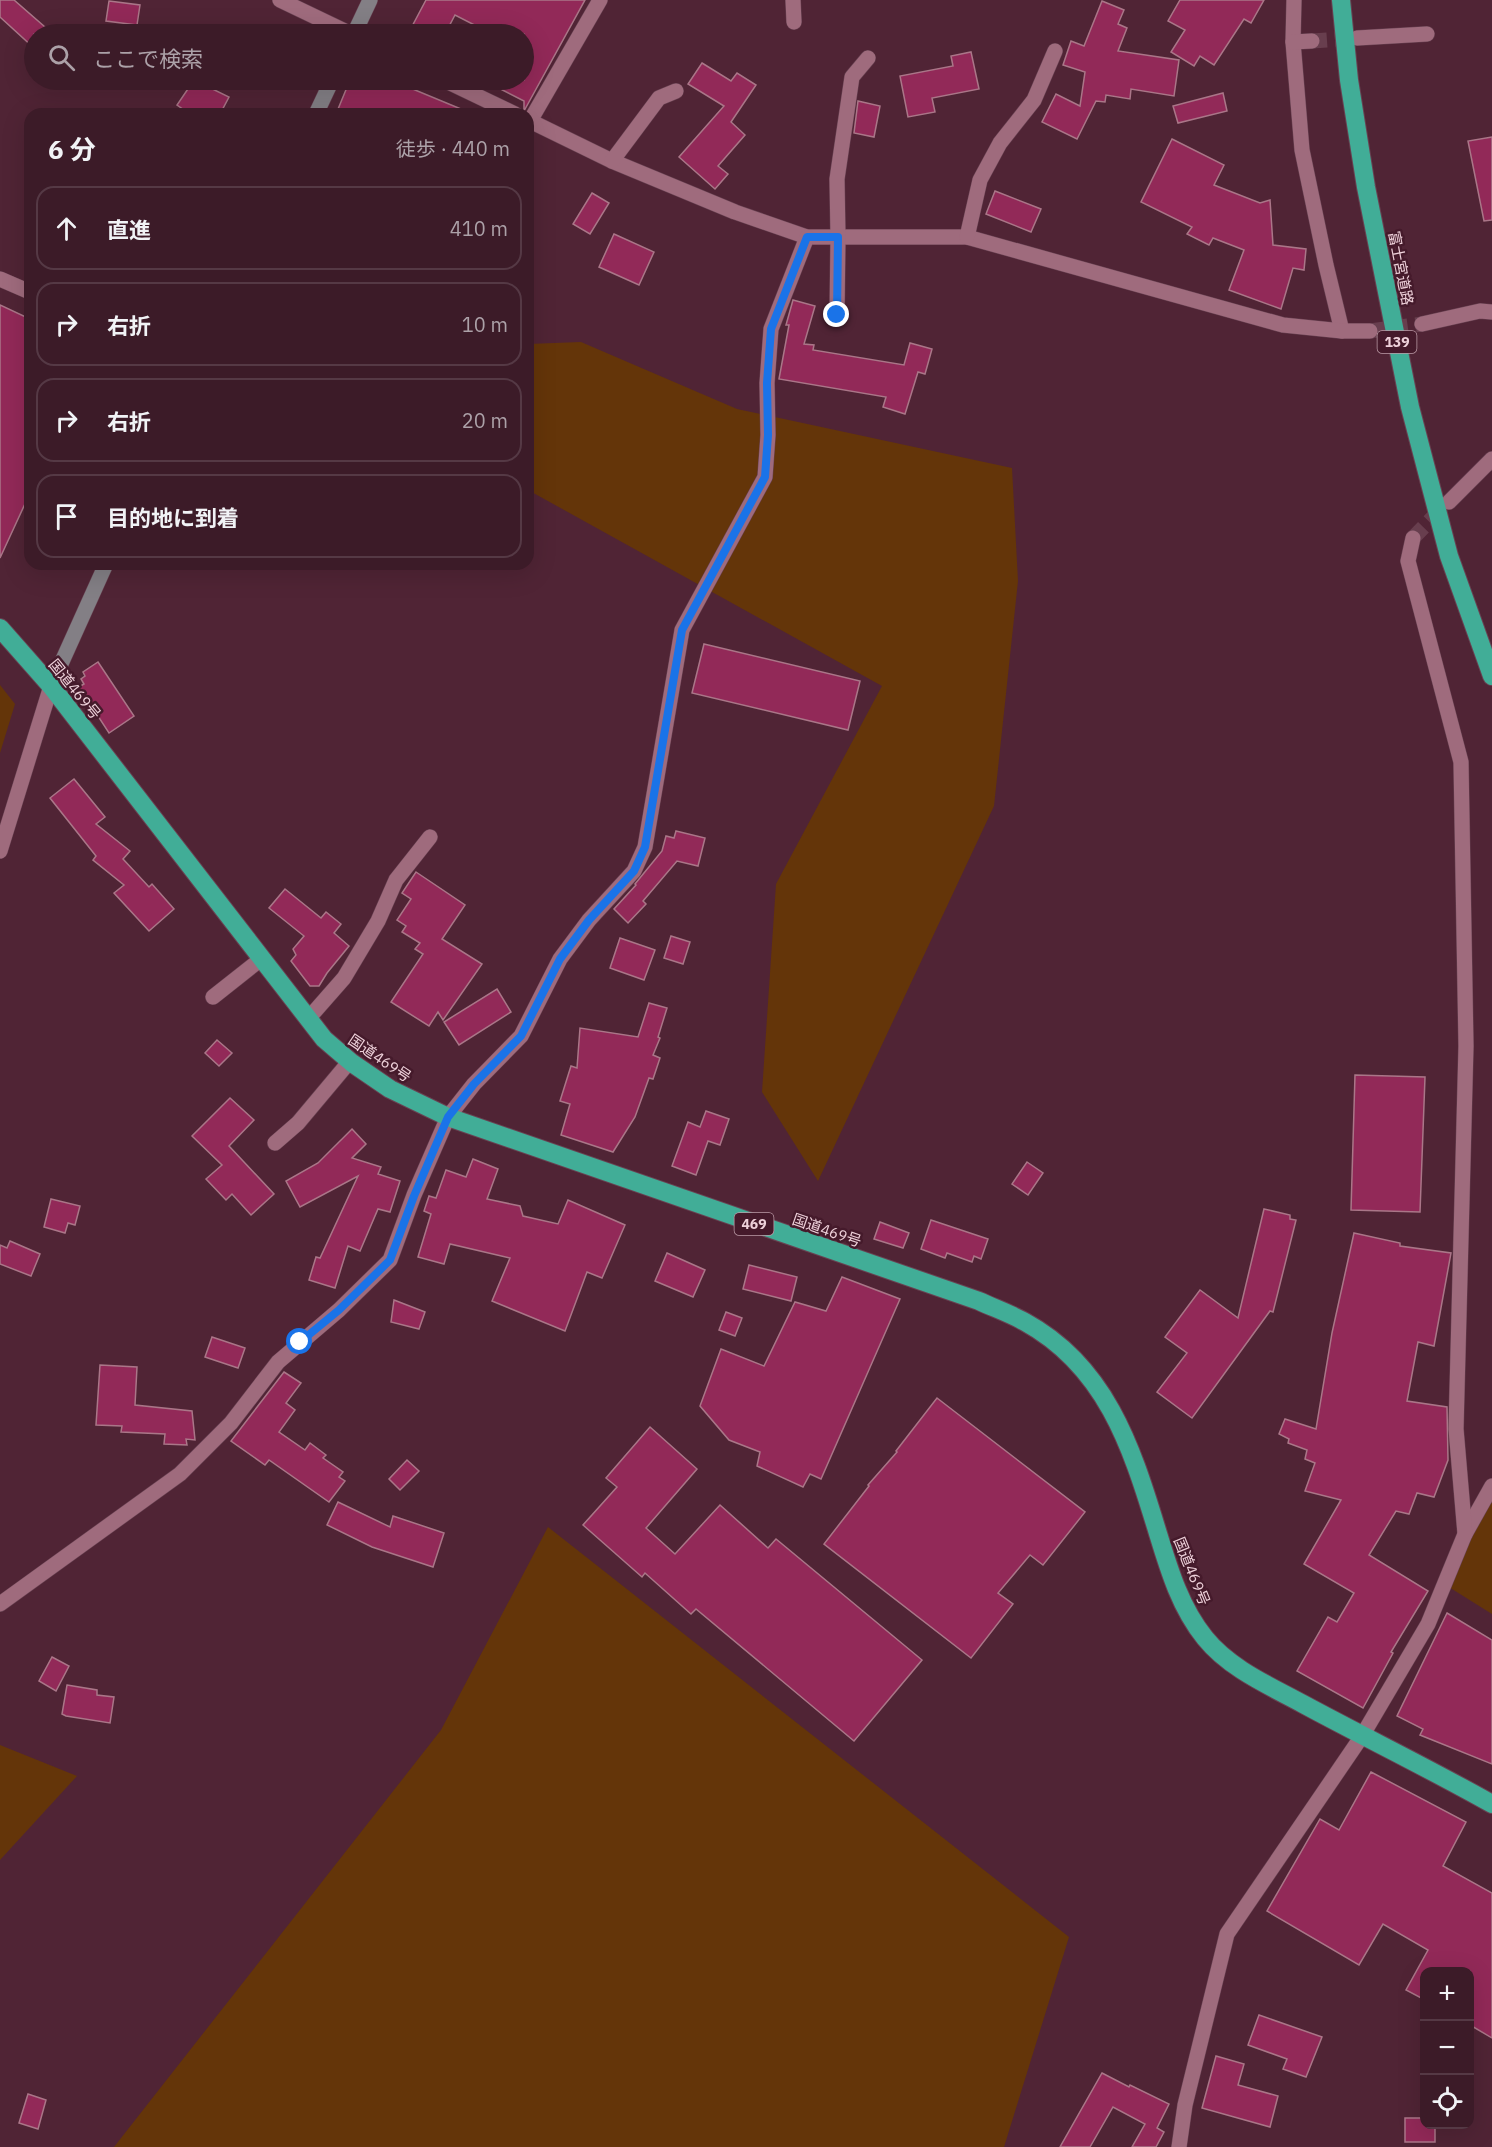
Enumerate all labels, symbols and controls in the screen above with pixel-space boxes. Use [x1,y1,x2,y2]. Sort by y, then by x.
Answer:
search box [24,24,534,90]
icon: search [45,41,78,74]
text: ここで検索 [93,44,203,73]
text: 6 分 [48,132,96,166]
text: 徒歩 · 440 m [396,135,510,162]
icon: ahead [50,212,83,245]
text: 直進 [107,215,151,244]
text: 410 m [450,215,508,242]
street label: 富士宮道路 [1385,229,1417,307]
route end [823,301,849,327]
icon: right [50,308,83,341]
text: 右折 [107,311,151,340]
text: 10 m [462,311,508,338]
road number: 139 [1378,331,1416,353]
icon: right [50,404,83,437]
text: 右折 [107,407,151,436]
text: 20 m [462,407,508,434]
icon: arrive [50,500,83,533]
text: 目的地に到着 [107,503,239,532]
street label: 国道469号 [45,655,105,723]
street label: 国道469号 [345,1030,415,1086]
street label: 国道469号 [790,1209,864,1251]
road number: 469 [734,1213,774,1235]
route start [286,1328,312,1354]
street label: 国道469号 [1170,1534,1214,1608]
map controls [1420,1967,1474,2129]
button: + [1420,1967,1474,2021]
button: − [1420,2021,1474,2075]
button: locate [1420,2075,1474,2129]

